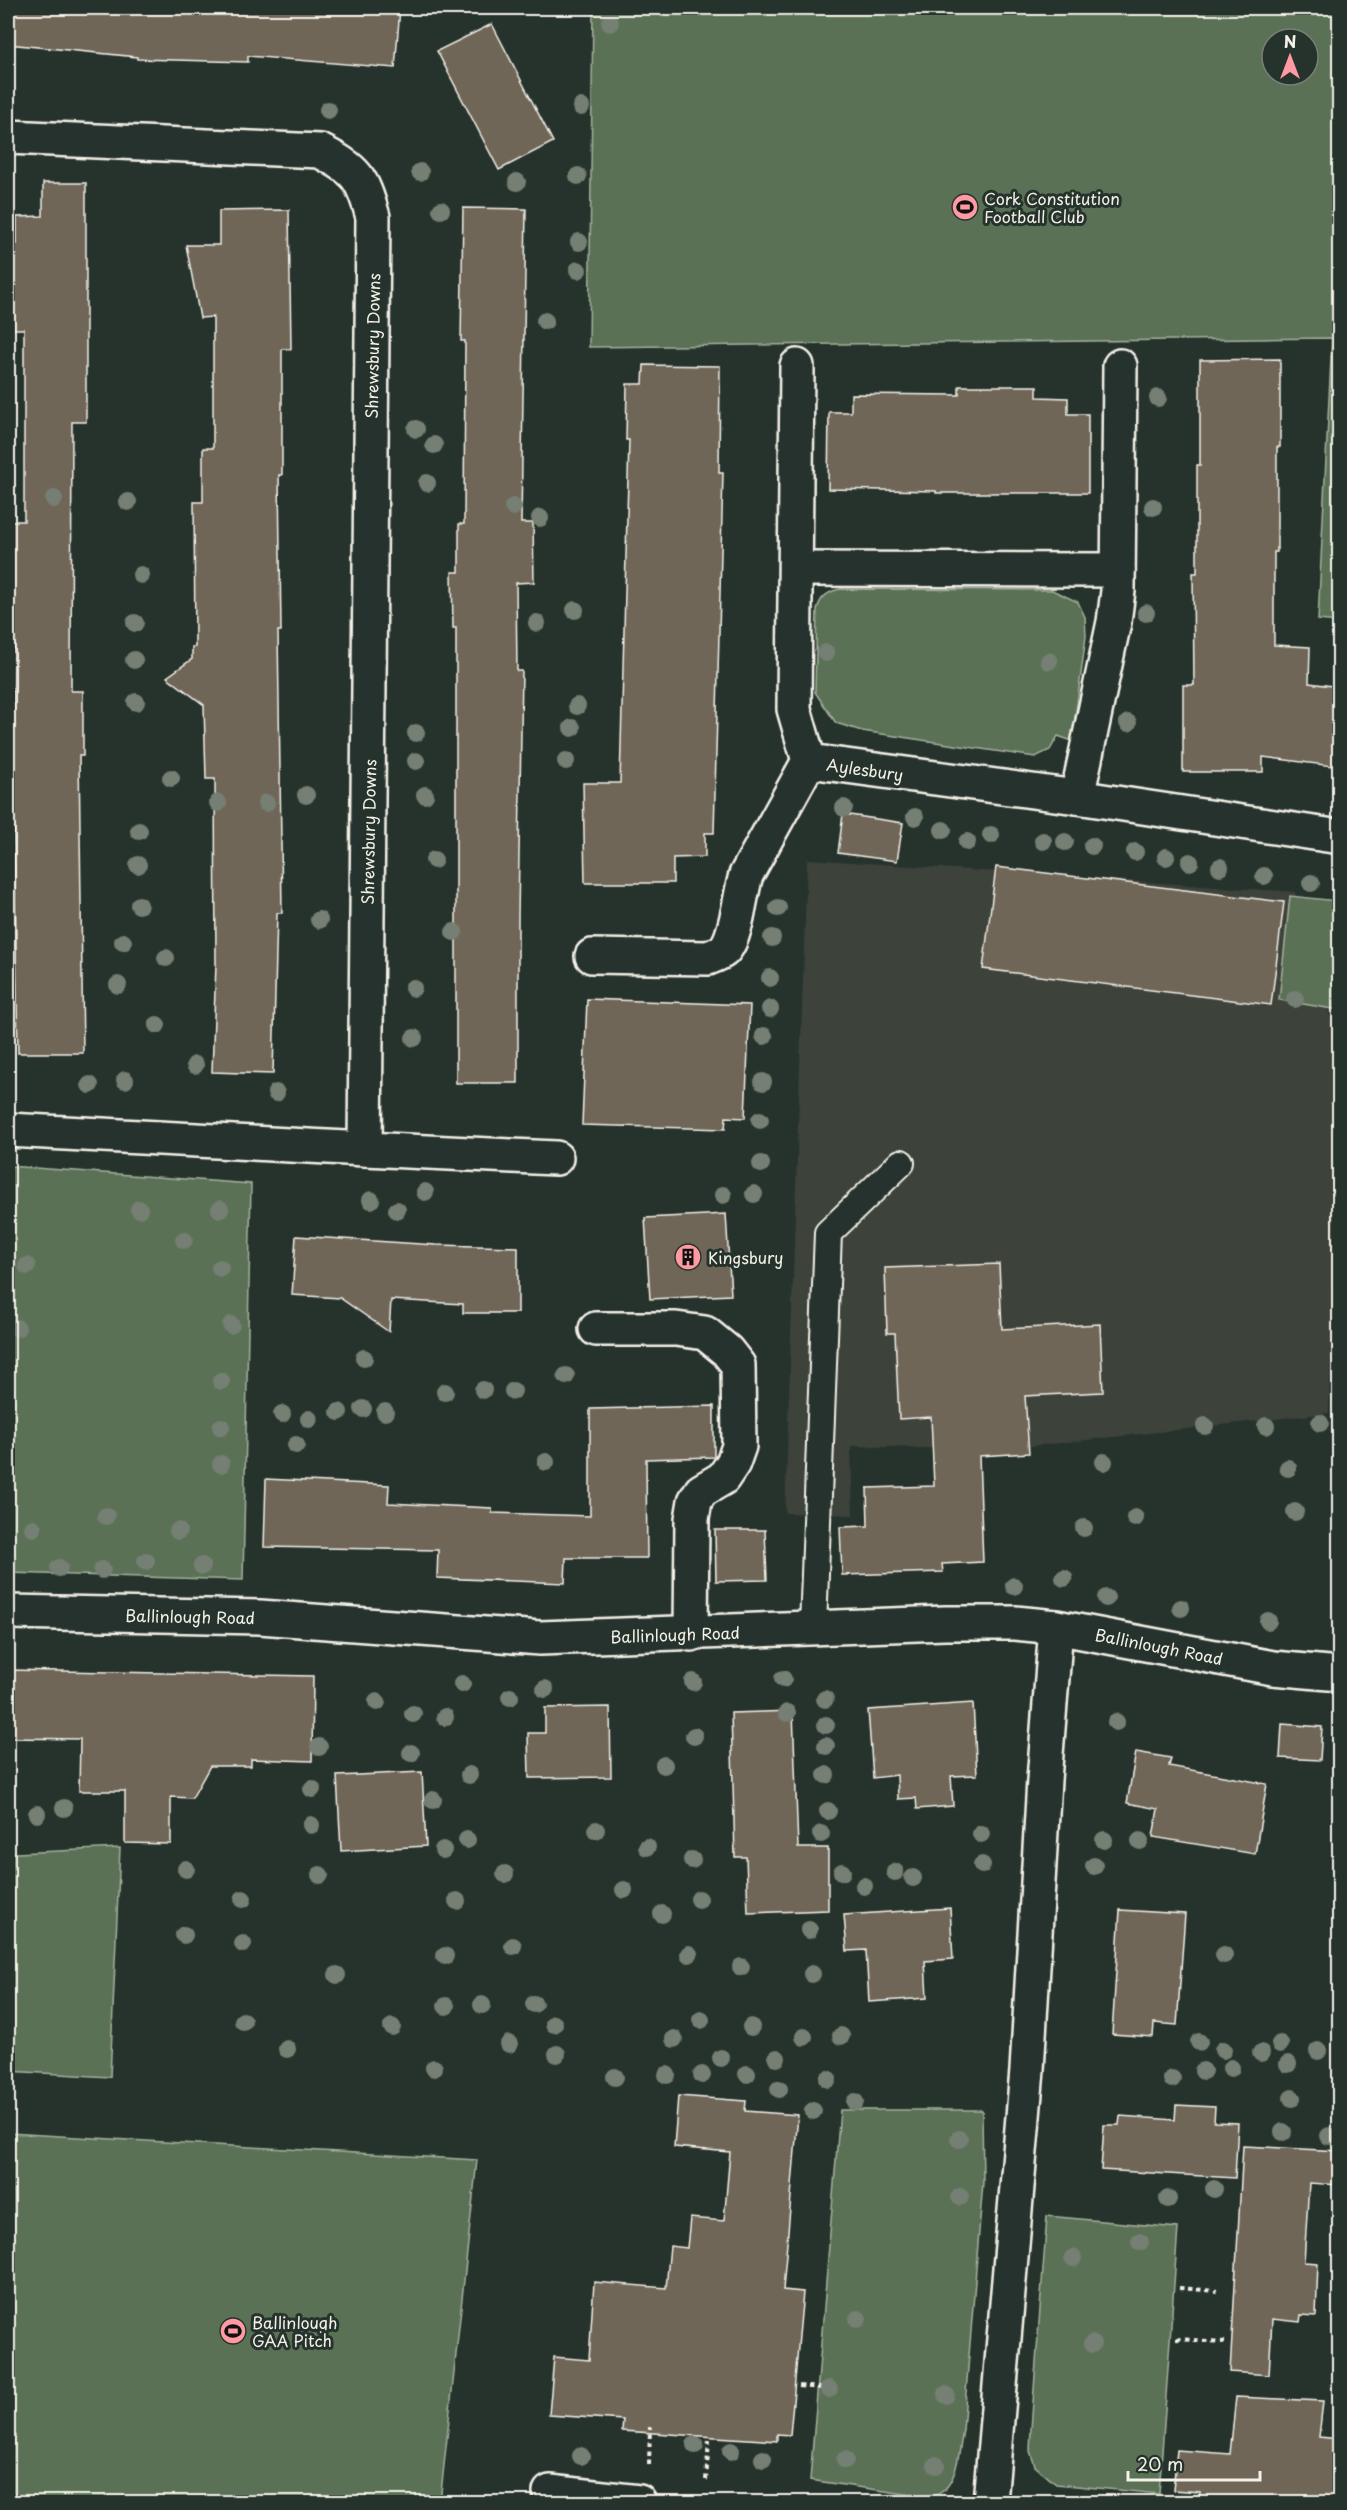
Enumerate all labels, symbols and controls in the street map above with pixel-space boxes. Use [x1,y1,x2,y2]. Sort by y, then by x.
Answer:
north arrow [1260,27,1320,87]
text: N [1284,29,1296,53]
place label: Cork Constitution Football Club [984,186,1120,228]
sports icon: Cork Constitution Football Club [950,192,980,222]
street label: Shrewsbury Downs [359,273,385,419]
street label: Aylesbury [825,752,905,786]
street label: Shrewsbury Downs [355,759,381,905]
building icon: Kingsbury [673,1242,703,1272]
place label: Kingsbury [708,1245,784,1269]
street label: Ballinlough Road [125,1603,255,1629]
street label: Ballinlough Road [610,1620,740,1648]
street label: Ballinlough Road [1093,1622,1225,1670]
place label: Ballinlough GAA Pitch [252,2310,338,2352]
sports icon: Ballinlough GAA Pitch [218,2316,248,2346]
scale bar [1128,2444,1260,2482]
text: 20 m [1137,2450,1183,2477]

